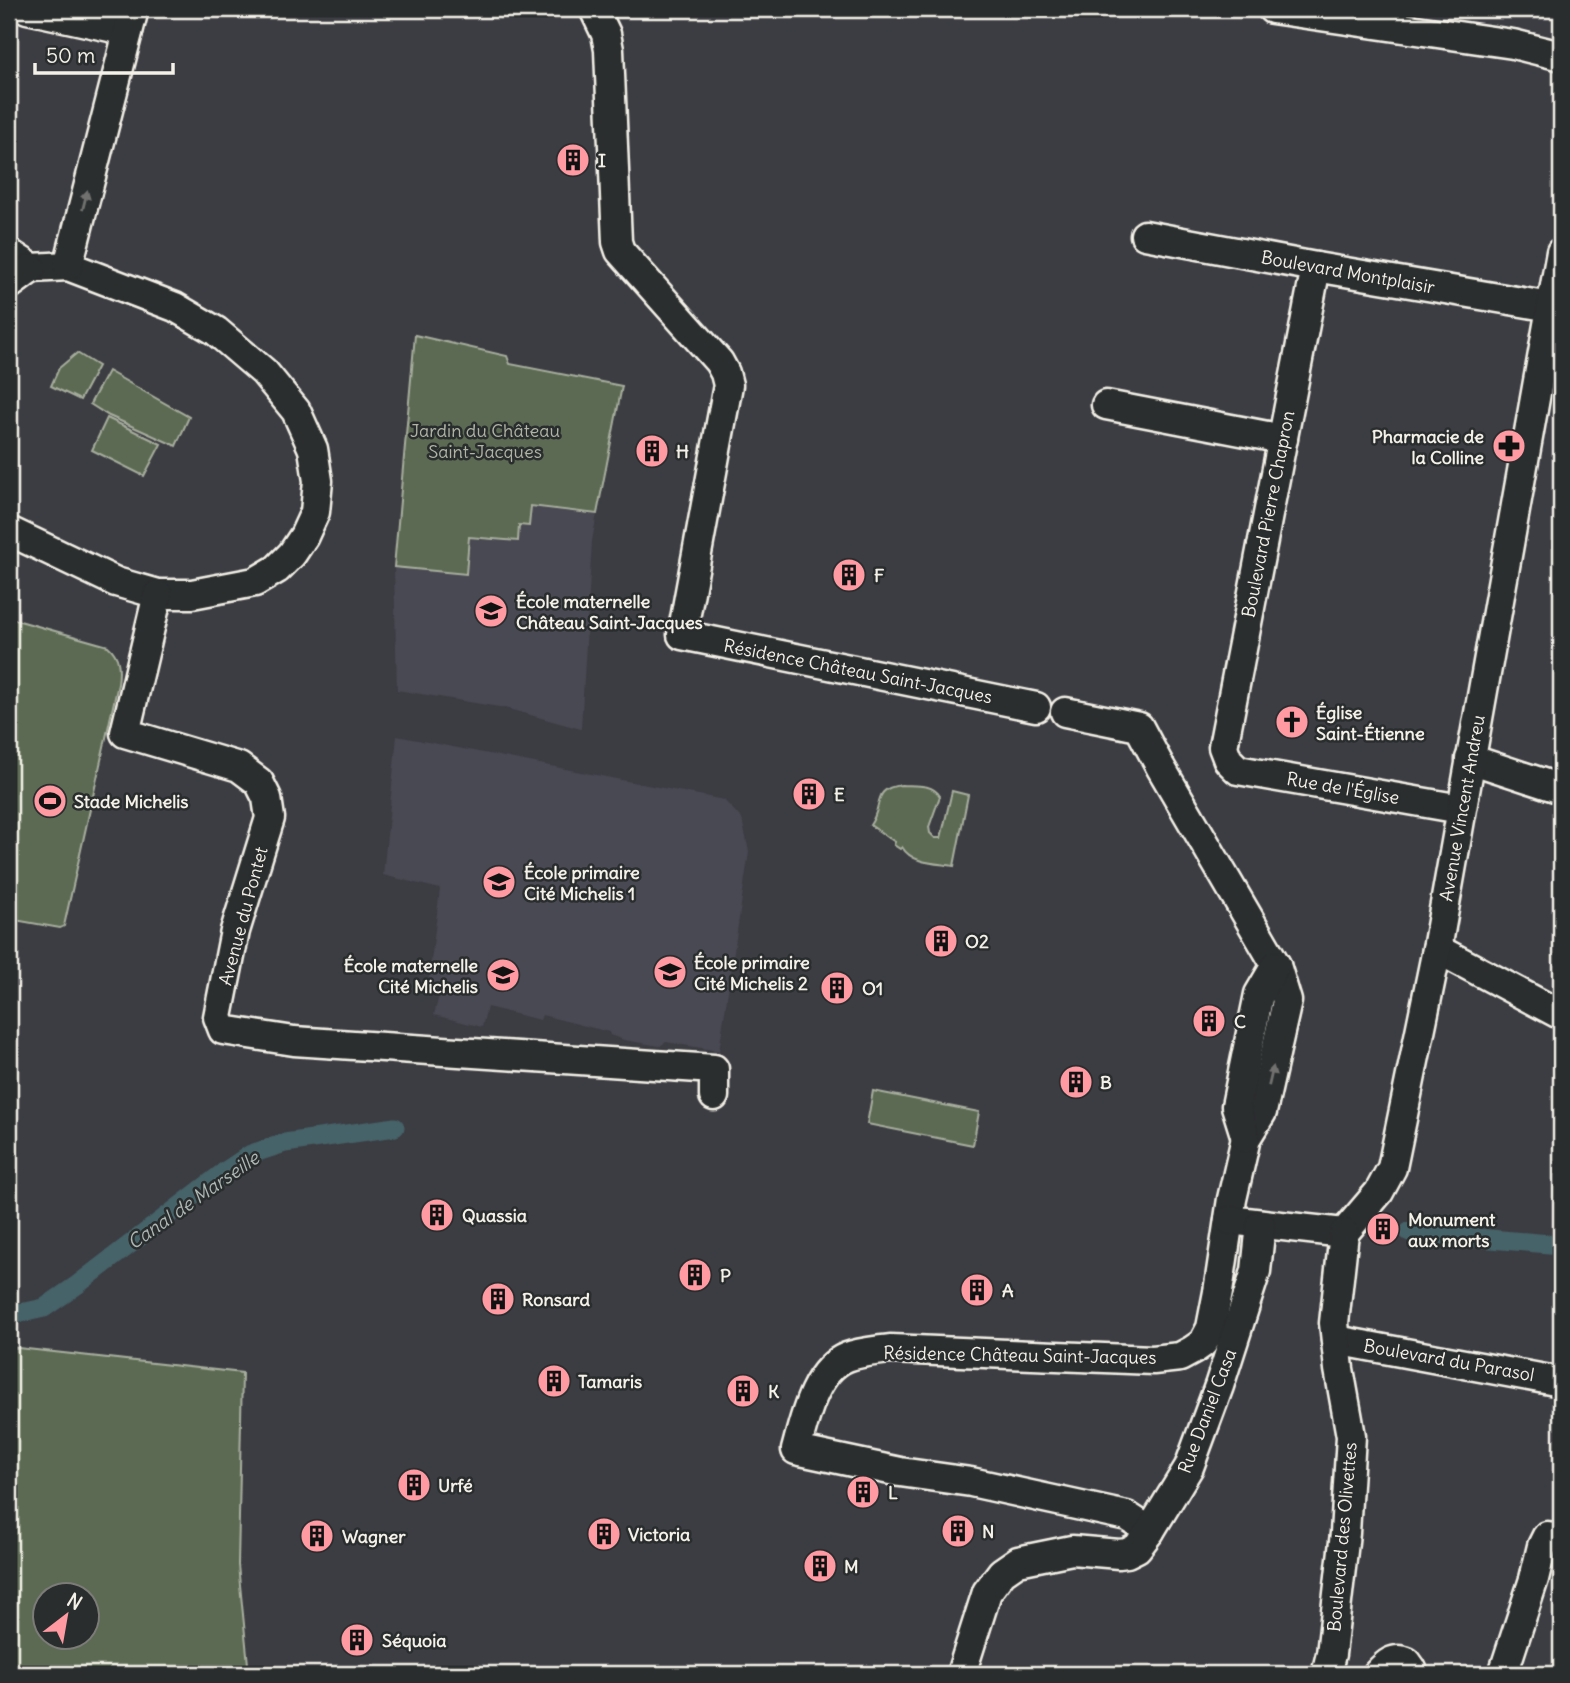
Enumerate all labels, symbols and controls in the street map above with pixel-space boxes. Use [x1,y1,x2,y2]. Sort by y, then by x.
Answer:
scale bar [35,32,173,76]
text: 50 m [46,42,95,69]
building icon: I [554,141,592,179]
place label: I [598,149,606,172]
one-way arrow [80,189,91,211]
street label: Boulevard Montplaisir [1259,245,1437,299]
street label: Boulevard Pierre Chapron [1237,409,1299,619]
park label: Jardin du Château Saint-Jacques [410,419,560,463]
place label: Pharmacie de la Colline [1372,425,1484,469]
pharmacy icon: Pharmacie de la Colline [1490,427,1528,465]
building icon: H [633,432,671,470]
place label: H [676,440,689,463]
building icon: F [830,556,868,594]
place label: F [874,564,885,587]
place label: École maternelle Château Saint-Jacques [516,590,703,634]
school or university icon: École maternelle Château Saint-Jacques [472,592,510,630]
street label: Résidence Château Saint-Jacques [722,634,994,708]
place label: Église Saint-Étienne [1316,701,1425,745]
church icon: Église Saint-Étienne [1273,703,1311,741]
street label: Avenue Vincent Andreu [1434,713,1490,903]
street label: Rue de l'Église [1285,767,1401,809]
building icon: E [790,775,828,813]
sports icon: Stade Michelis [31,782,69,820]
place label: E [834,783,845,806]
place label: Stade Michelis [74,790,189,813]
street label: Avenue du Pontet [213,844,273,988]
place label: École primaire Cité Michelis 1 [524,861,640,905]
school or university icon: École primaire Cité Michelis 1 [480,863,518,901]
building icon: O2 [922,922,960,960]
place label: O2 [965,930,989,953]
place label: École primaire Cité Michelis 2 [694,951,810,995]
school or university icon: École primaire Cité Michelis 2 [651,953,689,991]
place label: École maternelle Cité Michelis [344,954,478,998]
school or university icon: École maternelle Cité Michelis [484,956,522,994]
building icon: O1 [818,969,856,1007]
place label: O1 [862,977,883,1000]
building icon: C [1190,1002,1228,1040]
place label: C [1234,1010,1246,1033]
building icon: B [1057,1063,1095,1101]
one-way arrow [1265,1065,1276,1087]
place label: B [1100,1071,1112,1094]
water label: Canal de Marseille [122,1145,265,1254]
building icon: Quassia [418,1196,456,1234]
place label: Quassia [462,1204,527,1227]
place label: Monument aux morts [1408,1208,1496,1252]
building icon: Monument aux morts [1364,1210,1402,1248]
building icon: P [676,1256,714,1294]
place label: P [720,1264,731,1287]
building icon: A [958,1271,996,1309]
place label: A [1002,1279,1014,1302]
building icon: Ronsard [479,1280,517,1318]
place label: Ronsard [522,1288,590,1311]
street label: Boulevard du Parasol [1362,1334,1536,1386]
street label: Résidence Château Saint-Jacques [883,1341,1157,1369]
street label: Rue Daniel Casa [1173,1345,1241,1477]
building icon: Tamaris [535,1362,573,1400]
place label: Tamaris [578,1370,642,1393]
building icon: K [724,1372,762,1410]
place label: K [768,1380,780,1403]
street label: Boulevard des Olivettes [1322,1441,1362,1633]
building icon: Urfé [395,1466,433,1504]
building icon: L [844,1473,882,1511]
place label: Urfé [438,1474,473,1497]
place label: L [888,1481,898,1504]
building icon: N [939,1512,977,1550]
building icon: Victoria [585,1515,623,1553]
building icon: Wagner [298,1517,336,1555]
place label: N [982,1520,994,1543]
place label: Victoria [628,1523,690,1546]
place label: Wagner [342,1525,406,1548]
building icon: M [801,1547,839,1585]
place label: M [844,1555,859,1578]
north arrow [32,1582,102,1652]
text: N [63,1588,87,1615]
building icon: Séquoia [338,1621,376,1659]
place label: Séquoia [382,1629,447,1652]

